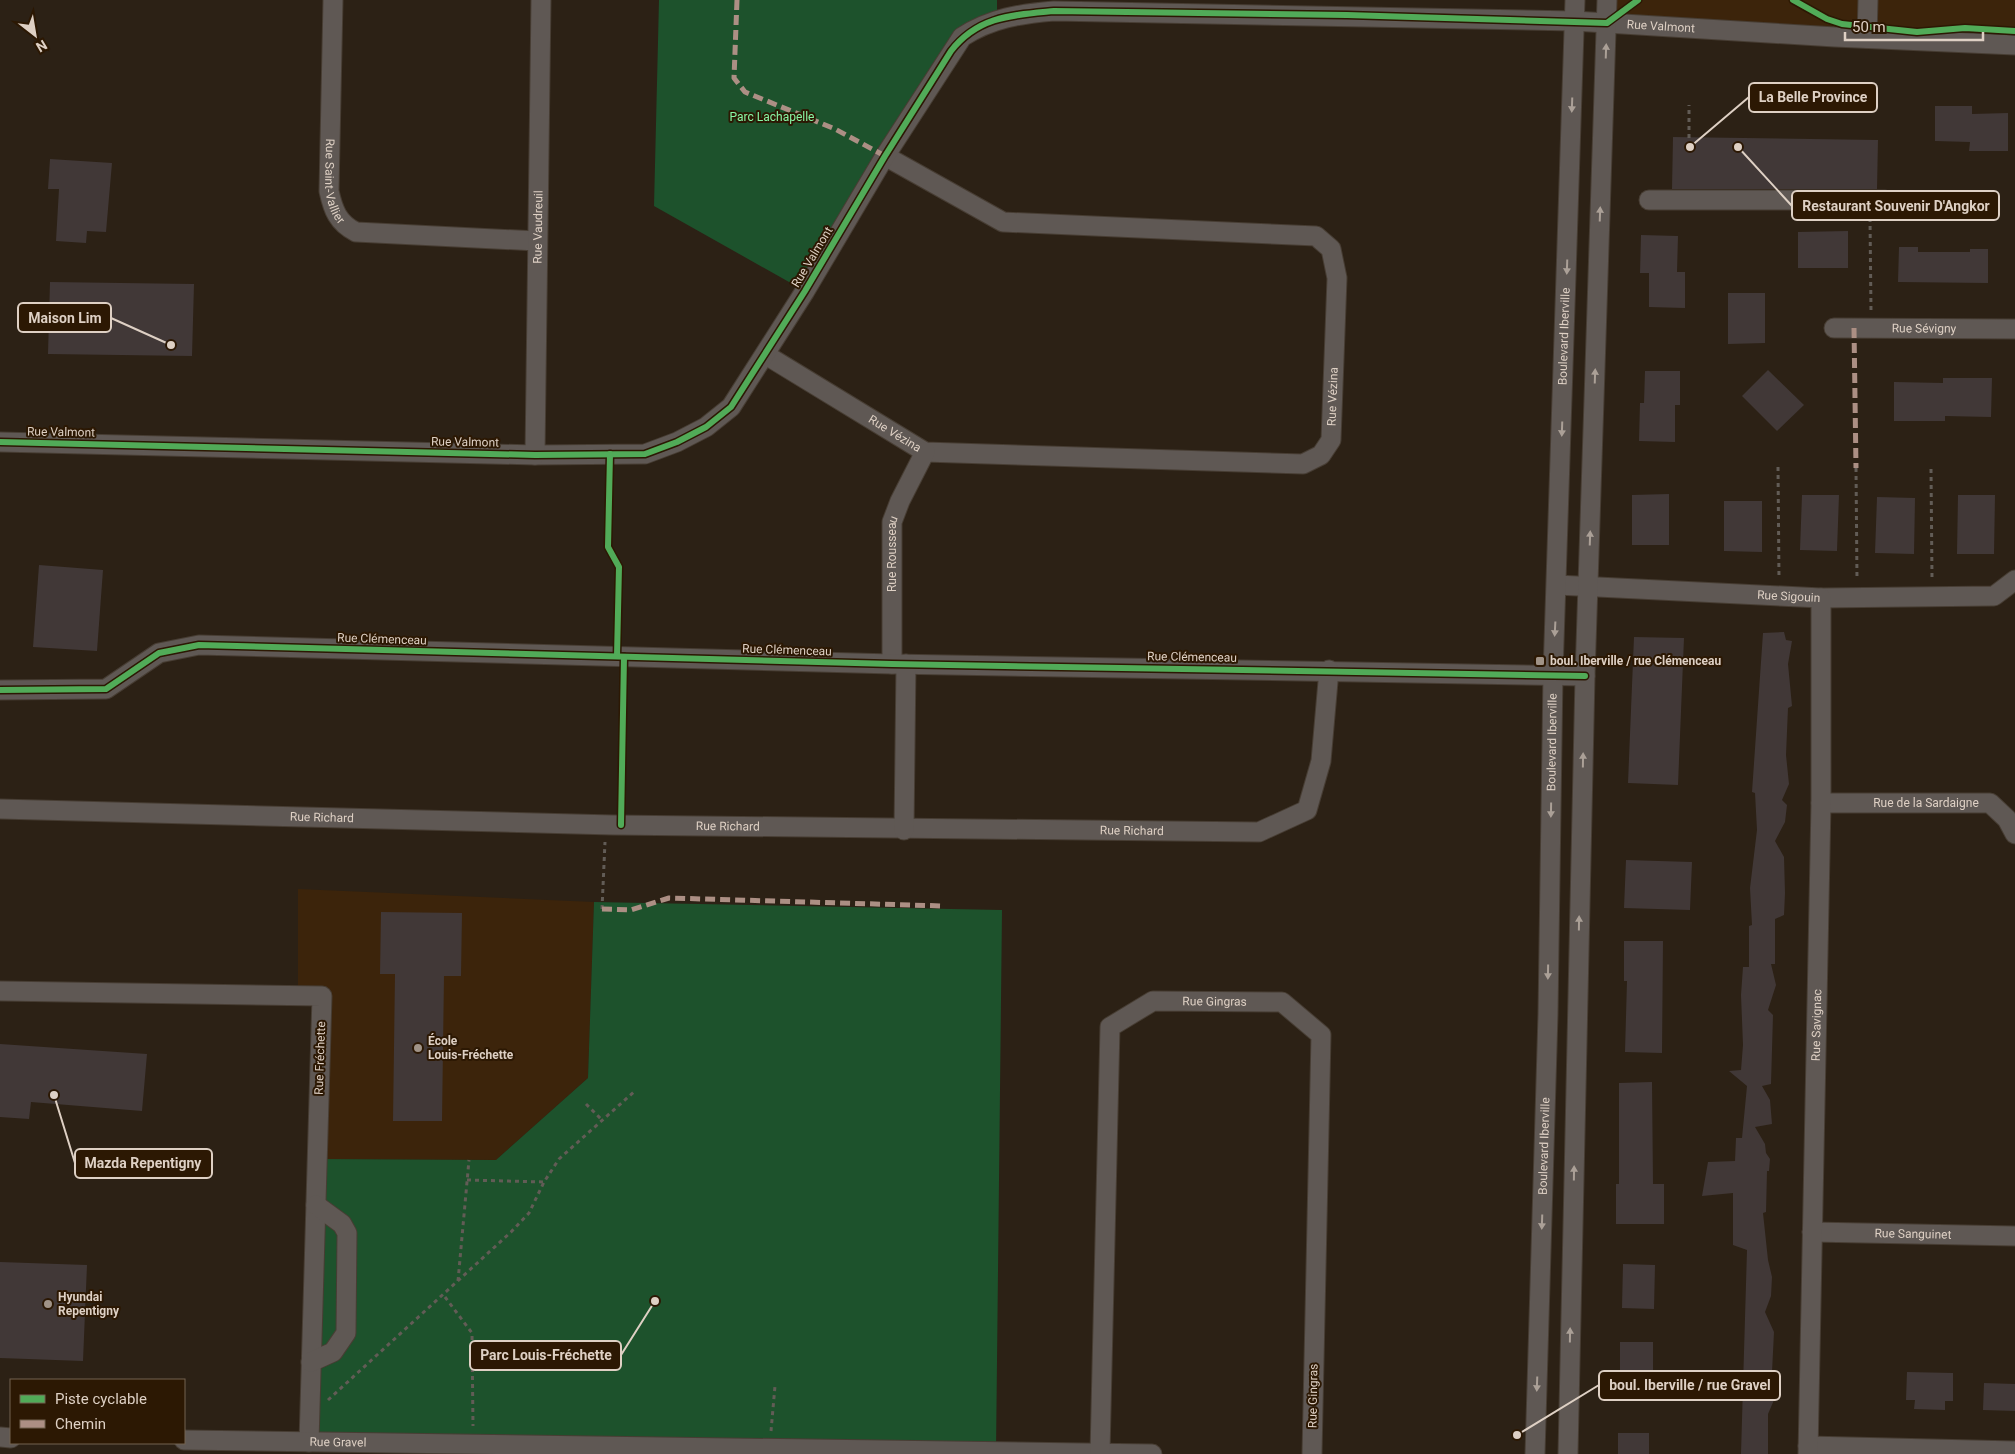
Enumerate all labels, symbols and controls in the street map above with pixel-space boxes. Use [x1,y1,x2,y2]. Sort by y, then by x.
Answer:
north arrow [10,10,60,60]
scale bar [1845,10,1982,42]
street label: Rue Valmont [1626,17,1695,35]
text: 50 m [1852,18,1886,36]
text: N [33,37,50,56]
one-way arrow [1602,43,1610,59]
callout: La Belle Province [1749,83,1877,112]
text: La Belle Province [1759,89,1868,105]
one-way arrow [1567,97,1575,113]
park label: Parc Lachapelle [730,110,814,124]
street label: Rue Saint-Vallier [322,138,348,227]
street label: Rue Vaudreuil [531,190,545,264]
callout: Restaurant Souvenir D'Angkor [1792,191,1999,220]
text: Restaurant Souvenir D'Angkor [1802,198,1990,214]
one-way arrow [1597,205,1605,221]
street label: Rue Valmont [788,224,836,290]
one-way arrow [1563,259,1571,275]
street label: Boulevard Iberville [1555,287,1573,385]
callout: Maison Lim [18,303,111,332]
text: Maison Lim [28,310,102,326]
street label: Rue Sévigny [1892,321,1957,336]
street label: Rue Vézina [1325,367,1341,426]
one-way arrow [1592,368,1600,384]
street label: Rue Vézina [866,412,924,455]
one-way arrow [1558,422,1566,438]
street label: Rue Valmont [27,424,95,440]
street label: Rue Valmont [431,434,499,450]
street label: Rue Rousseau [885,514,901,592]
one-way arrow [1586,530,1594,546]
street label: Rue Sigouin [1757,588,1821,605]
one-way arrow [1551,621,1559,637]
street label: Rue Clémenceau [337,630,427,648]
street label: Rue Clémenceau [742,641,832,659]
street label: Rue Clémenceau [1147,649,1237,665]
place label: boul. Iberville / rue Clémenceau [1550,654,1721,668]
marker: boul. Iberville / rue Clémenceau [1534,655,1546,667]
street label: Boulevard Iberville [1544,693,1560,791]
one-way arrow [1579,752,1587,768]
street label: Rue de la Sardaigne [1873,796,1979,810]
one-way arrow [1547,802,1555,818]
street label: Rue Richard [290,810,354,825]
street label: Rue Richard [696,819,760,834]
street label: Rue Richard [1100,823,1164,838]
one-way arrow [1575,915,1583,931]
one-way arrow [1544,964,1552,980]
street label: Rue Savignac [1809,989,1824,1061]
street label: Rue Gingras [1182,994,1247,1009]
street label: Rue Fréchette [312,1021,328,1095]
place label: École Louis-Fréchette [428,1033,514,1062]
marker: École Louis-Fréchette [412,1042,424,1054]
street label: Boulevard Iberville [1536,1097,1553,1195]
callout: Mazda Repentigny [75,1149,212,1178]
text: Mazda Repentigny [85,1155,202,1171]
one-way arrow [1570,1165,1578,1181]
one-way arrow [1538,1214,1546,1230]
street label: Rue Sanguinet [1874,1226,1952,1242]
place label: Hyundai Repentigny [58,1290,120,1318]
marker: Hyundai Repentigny [42,1298,54,1310]
one-way arrow [1567,1327,1575,1343]
callout: Parc Louis-Fréchette [470,1341,621,1370]
text: Parc Louis-Fréchette [480,1347,612,1363]
street label: Rue Gingras [1305,1364,1321,1428]
callout: boul. Iberville / rue Gravel [1599,1371,1780,1400]
one-way arrow [1533,1377,1541,1393]
text: boul. Iberville / rue Gravel [1609,1377,1771,1393]
legend [10,1379,185,1444]
text: Piste cyclable [55,1390,147,1408]
text: Chemin [55,1415,106,1433]
street label: Rue Gravel [309,1435,367,1450]

